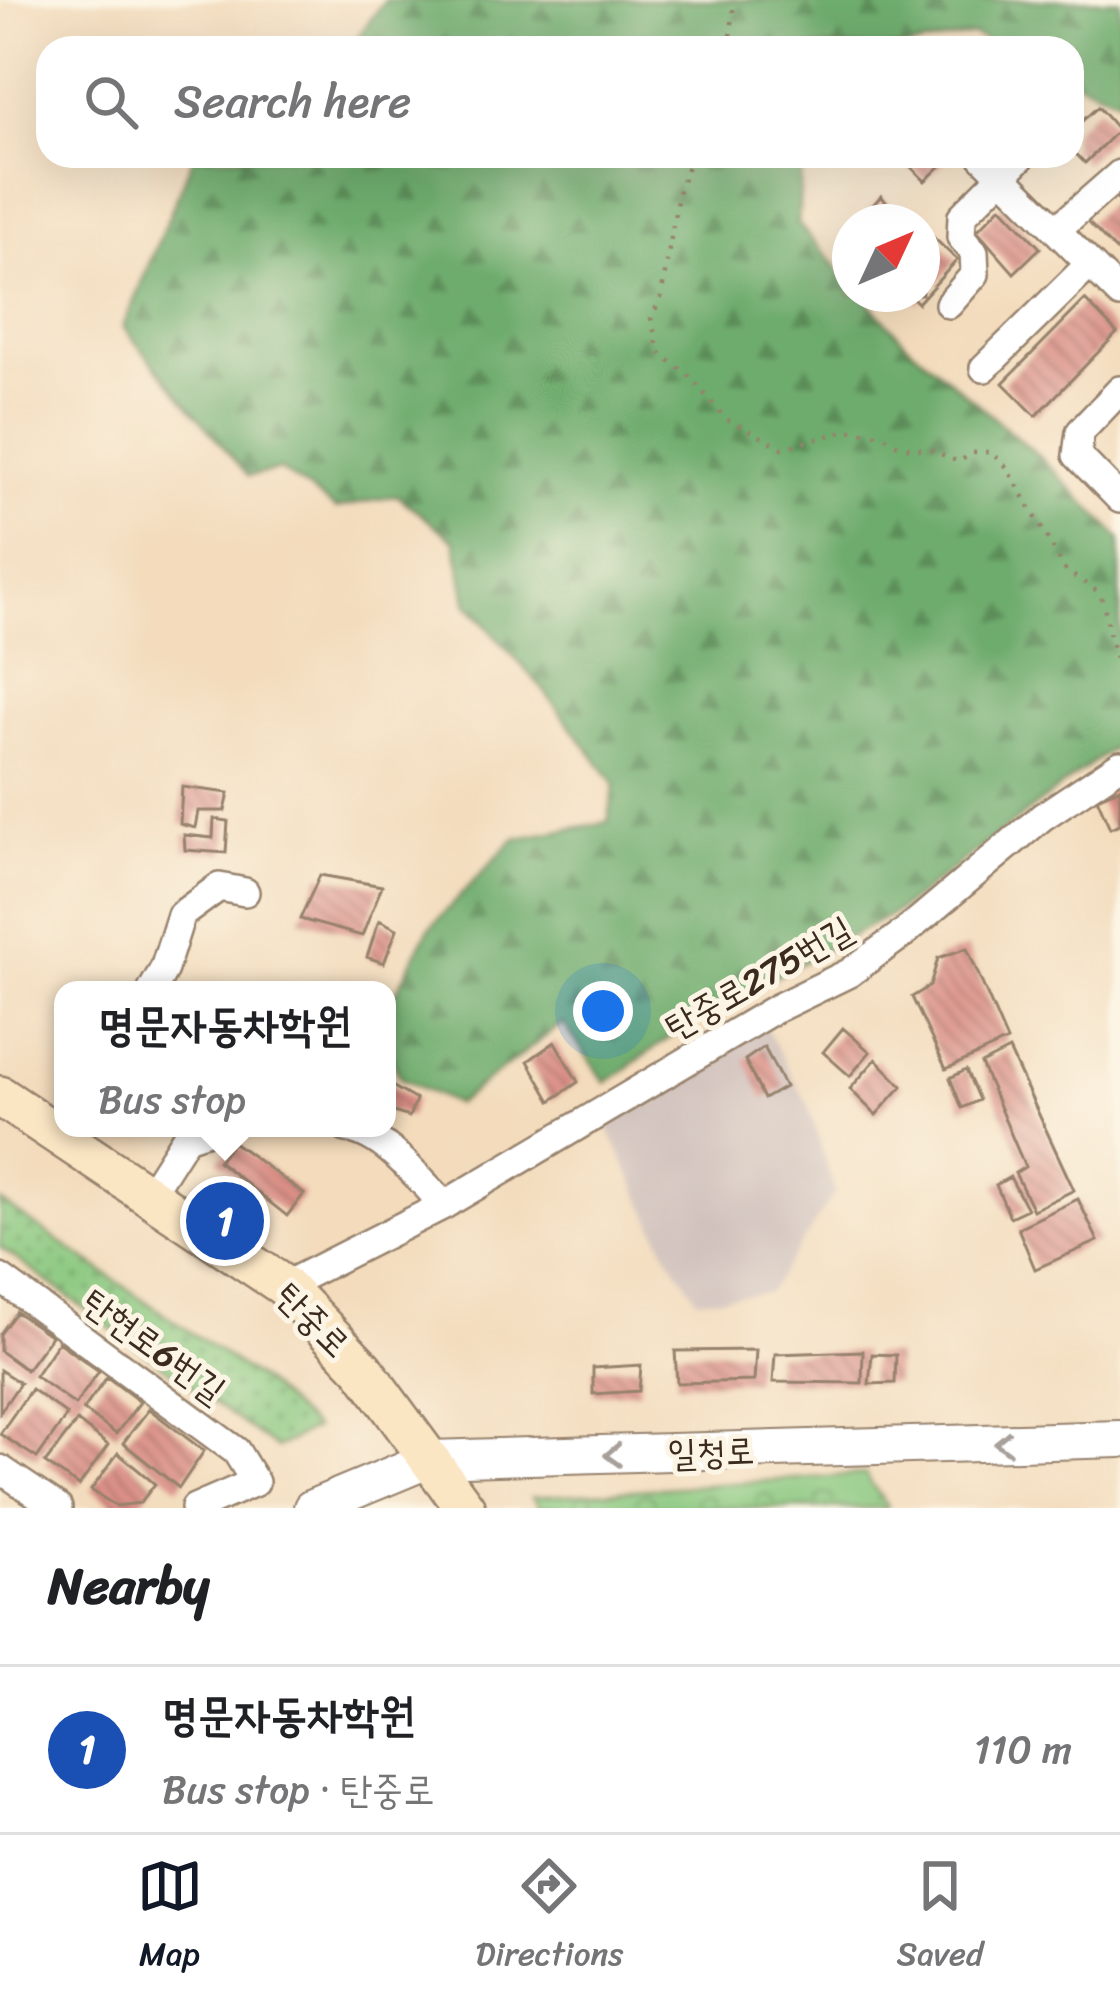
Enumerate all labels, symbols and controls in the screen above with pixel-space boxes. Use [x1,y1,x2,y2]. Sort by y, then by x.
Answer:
search box [36,36,1084,168]
text: Search here [174,62,411,142]
icon: search [78,69,144,135]
north arrow [832,204,940,312]
street label: 탄중로275번길 [653,898,865,1058]
popup [54,981,396,1137]
your location [573,981,633,1041]
text: 명문자동차학원 [98,985,352,1065]
text: Bus stop [98,1065,246,1134]
pin: 1 [186,1176,264,1266]
street label: 탄중로 [260,1267,366,1373]
street label: 탄현로6번길 [68,1272,240,1420]
street label: 일청로 [666,1419,756,1485]
one-way arrow [993,1430,1012,1456]
one-way arrow [603,1441,622,1467]
text: Nearby [48,1541,209,1631]
text: 명문자동차학원 [162,1675,415,1755]
text: 1 [79,1715,95,1784]
text: 110 m [974,1715,1072,1784]
text: Bus stop · 탄중로 [162,1755,435,1824]
tab: Map [137,1853,203,1983]
tab: Directions [476,1853,623,1983]
tab: Saved [896,1853,983,1983]

